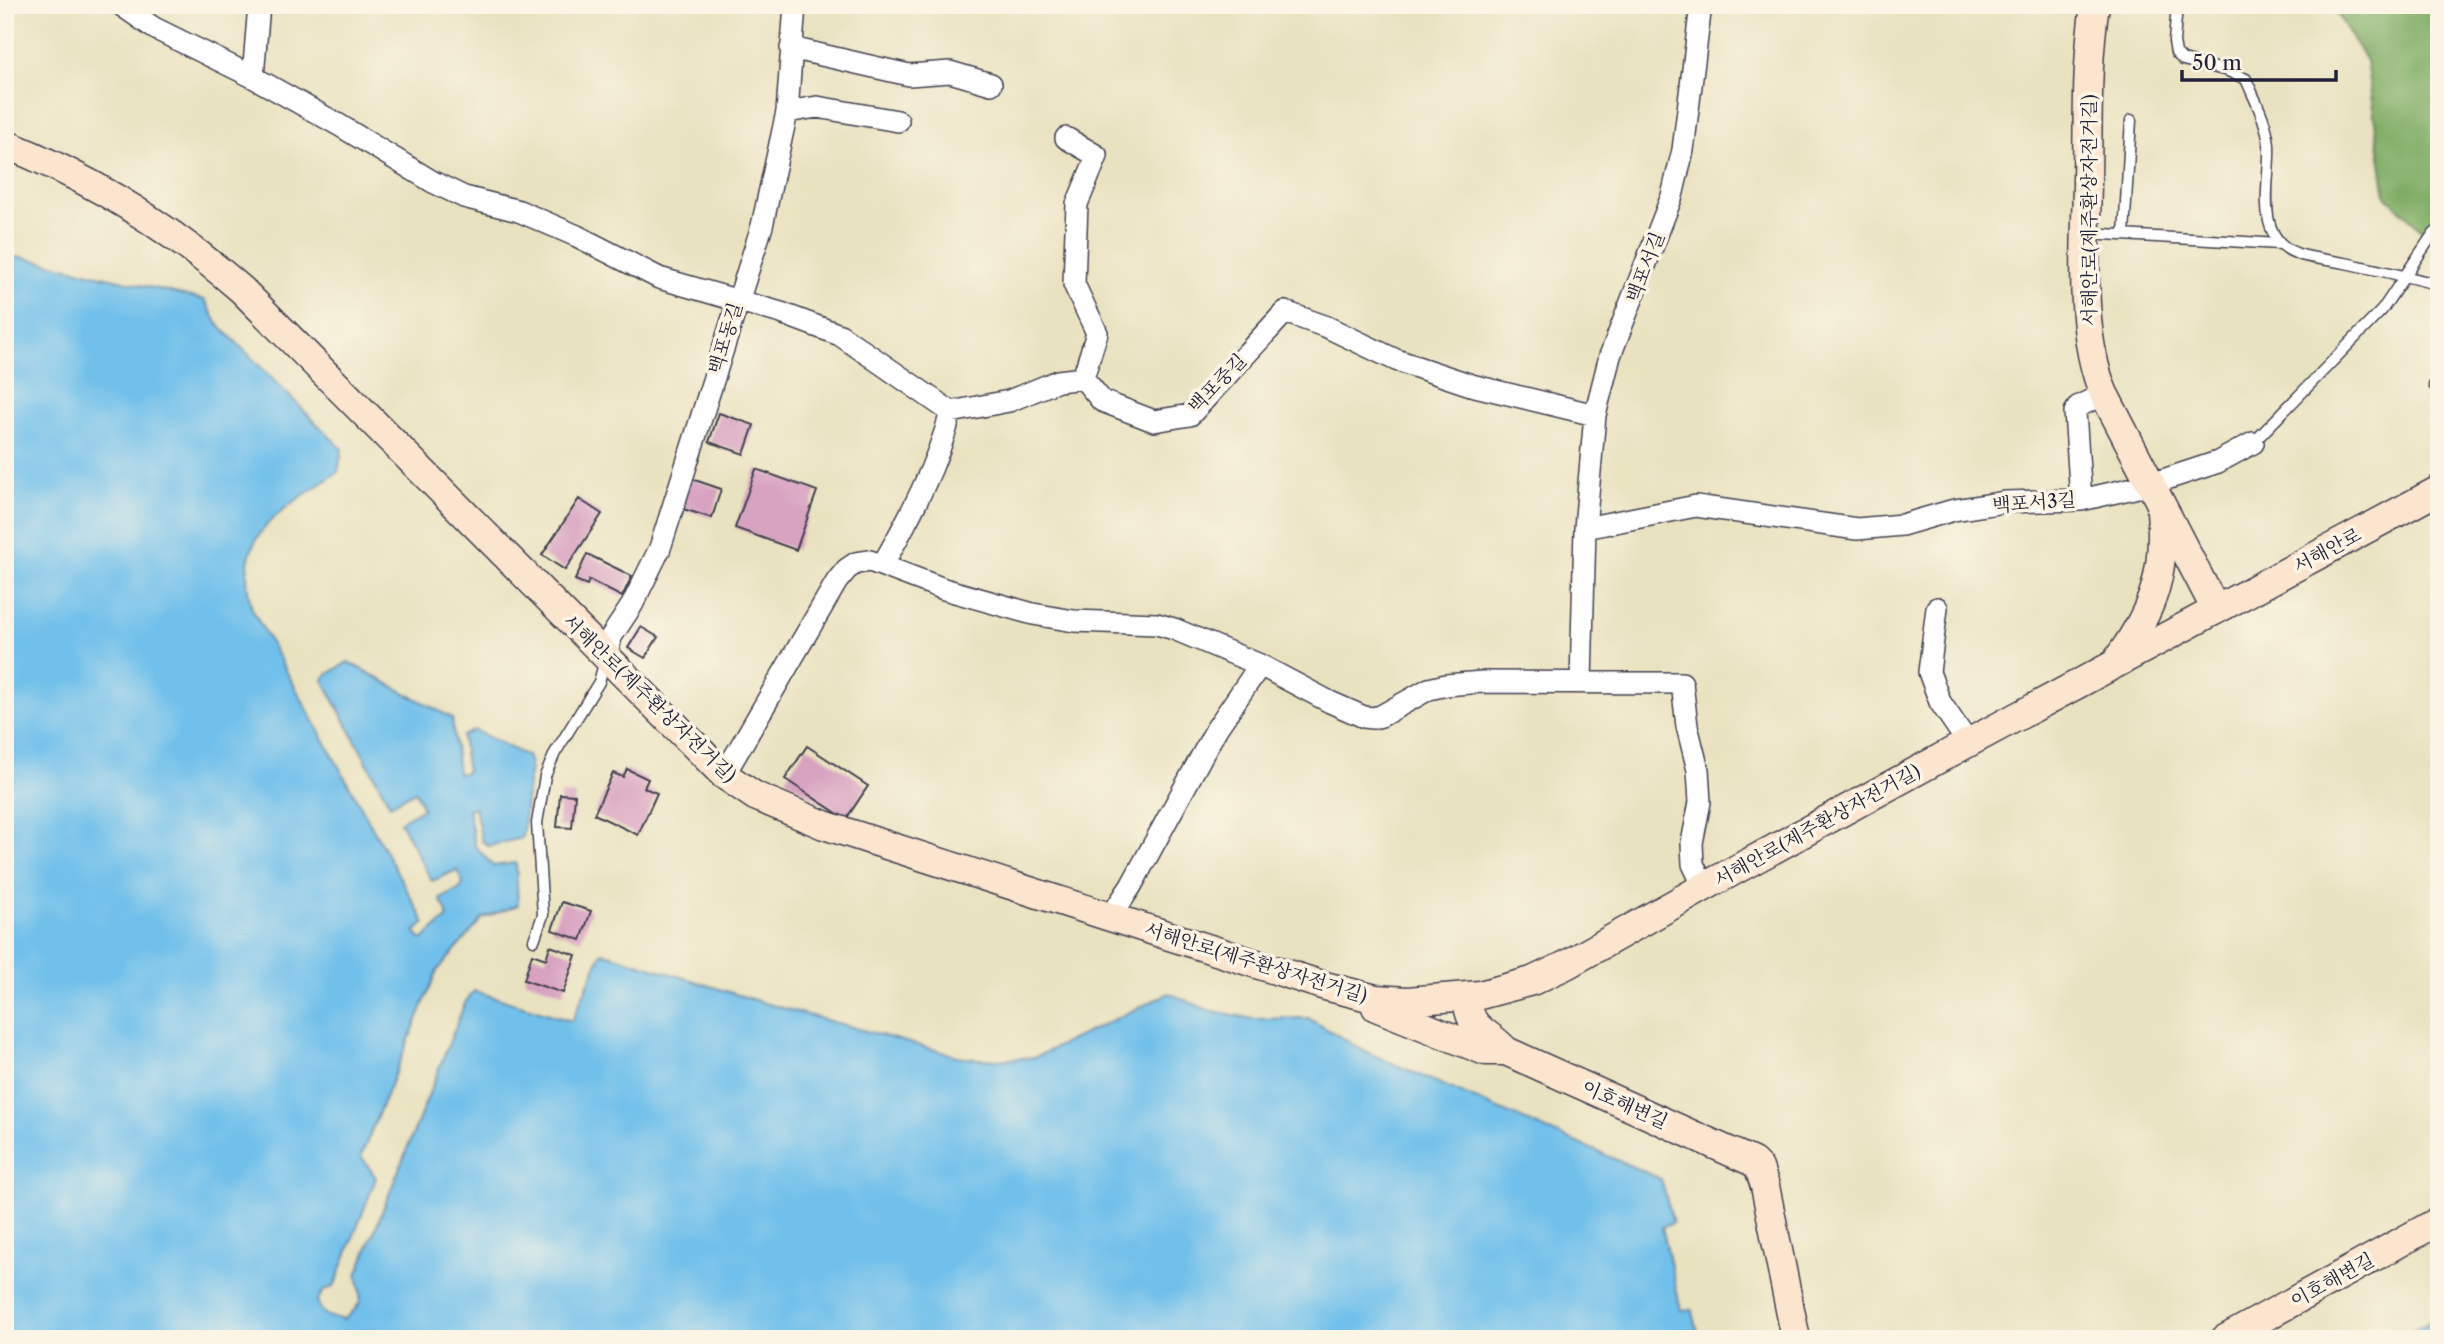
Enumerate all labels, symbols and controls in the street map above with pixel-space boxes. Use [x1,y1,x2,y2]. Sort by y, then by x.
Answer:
scale bar [2182,38,2336,82]
text: 50 m [2192,50,2242,75]
street label: 서해안로(제주환상자전거길) [2078,94,2101,326]
street label: 백포서길 [1622,229,1669,306]
street label: 백포동길 [704,300,747,377]
street label: 백포중길 [1184,349,1251,418]
street label: 백포서3길 [1991,488,2077,517]
street label: 서해안로 [2289,523,2365,578]
street label: 서해안로(제주환상자전거길) [558,610,741,787]
street label: 서해안로(제주환상자전거길) [1710,759,1924,892]
street label: 서해안로(제주환상자전거길) [1142,918,1370,1007]
street label: 이호해변길 [1578,1075,1671,1134]
street label: 이호해변길 [2287,1248,2378,1313]

